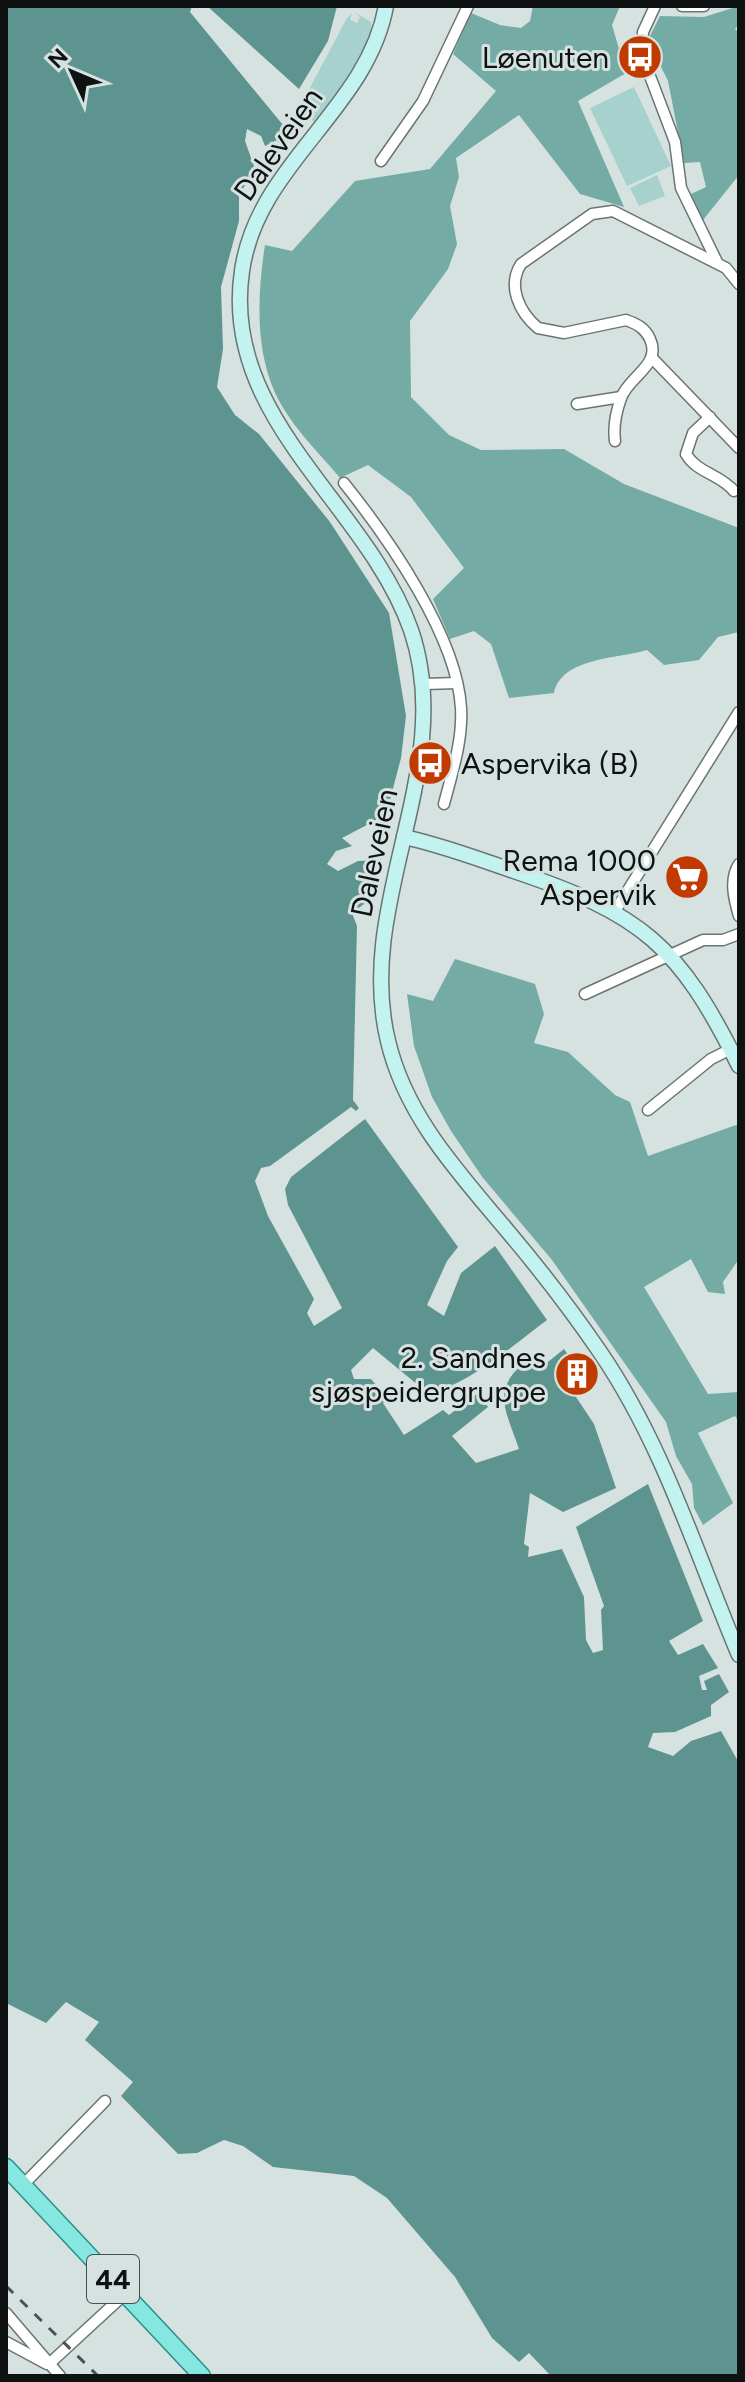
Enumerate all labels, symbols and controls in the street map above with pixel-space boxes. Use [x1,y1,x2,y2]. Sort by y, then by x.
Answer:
north arrow [32,32,112,112]
bus stop icon: Løenuten [616,33,664,81]
place label: Løenuten [482,39,609,76]
text: N [42,43,74,74]
street label: Daleveien [225,80,331,208]
bus stop icon: Aspervika (B) [406,739,454,787]
place label: Aspervika (B) [461,745,639,782]
street label: Daleveien [342,785,406,921]
place label: Rema 1000 Aspervik [503,842,656,913]
supermarket icon: Rema 1000 Aspervik [663,853,711,901]
place label: 2. Sandnes sjøspeidergruppe [311,1339,546,1410]
building icon: 2. Sandnes sjøspeidergruppe [553,1350,601,1398]
road number: 44 [87,2255,139,2303]

